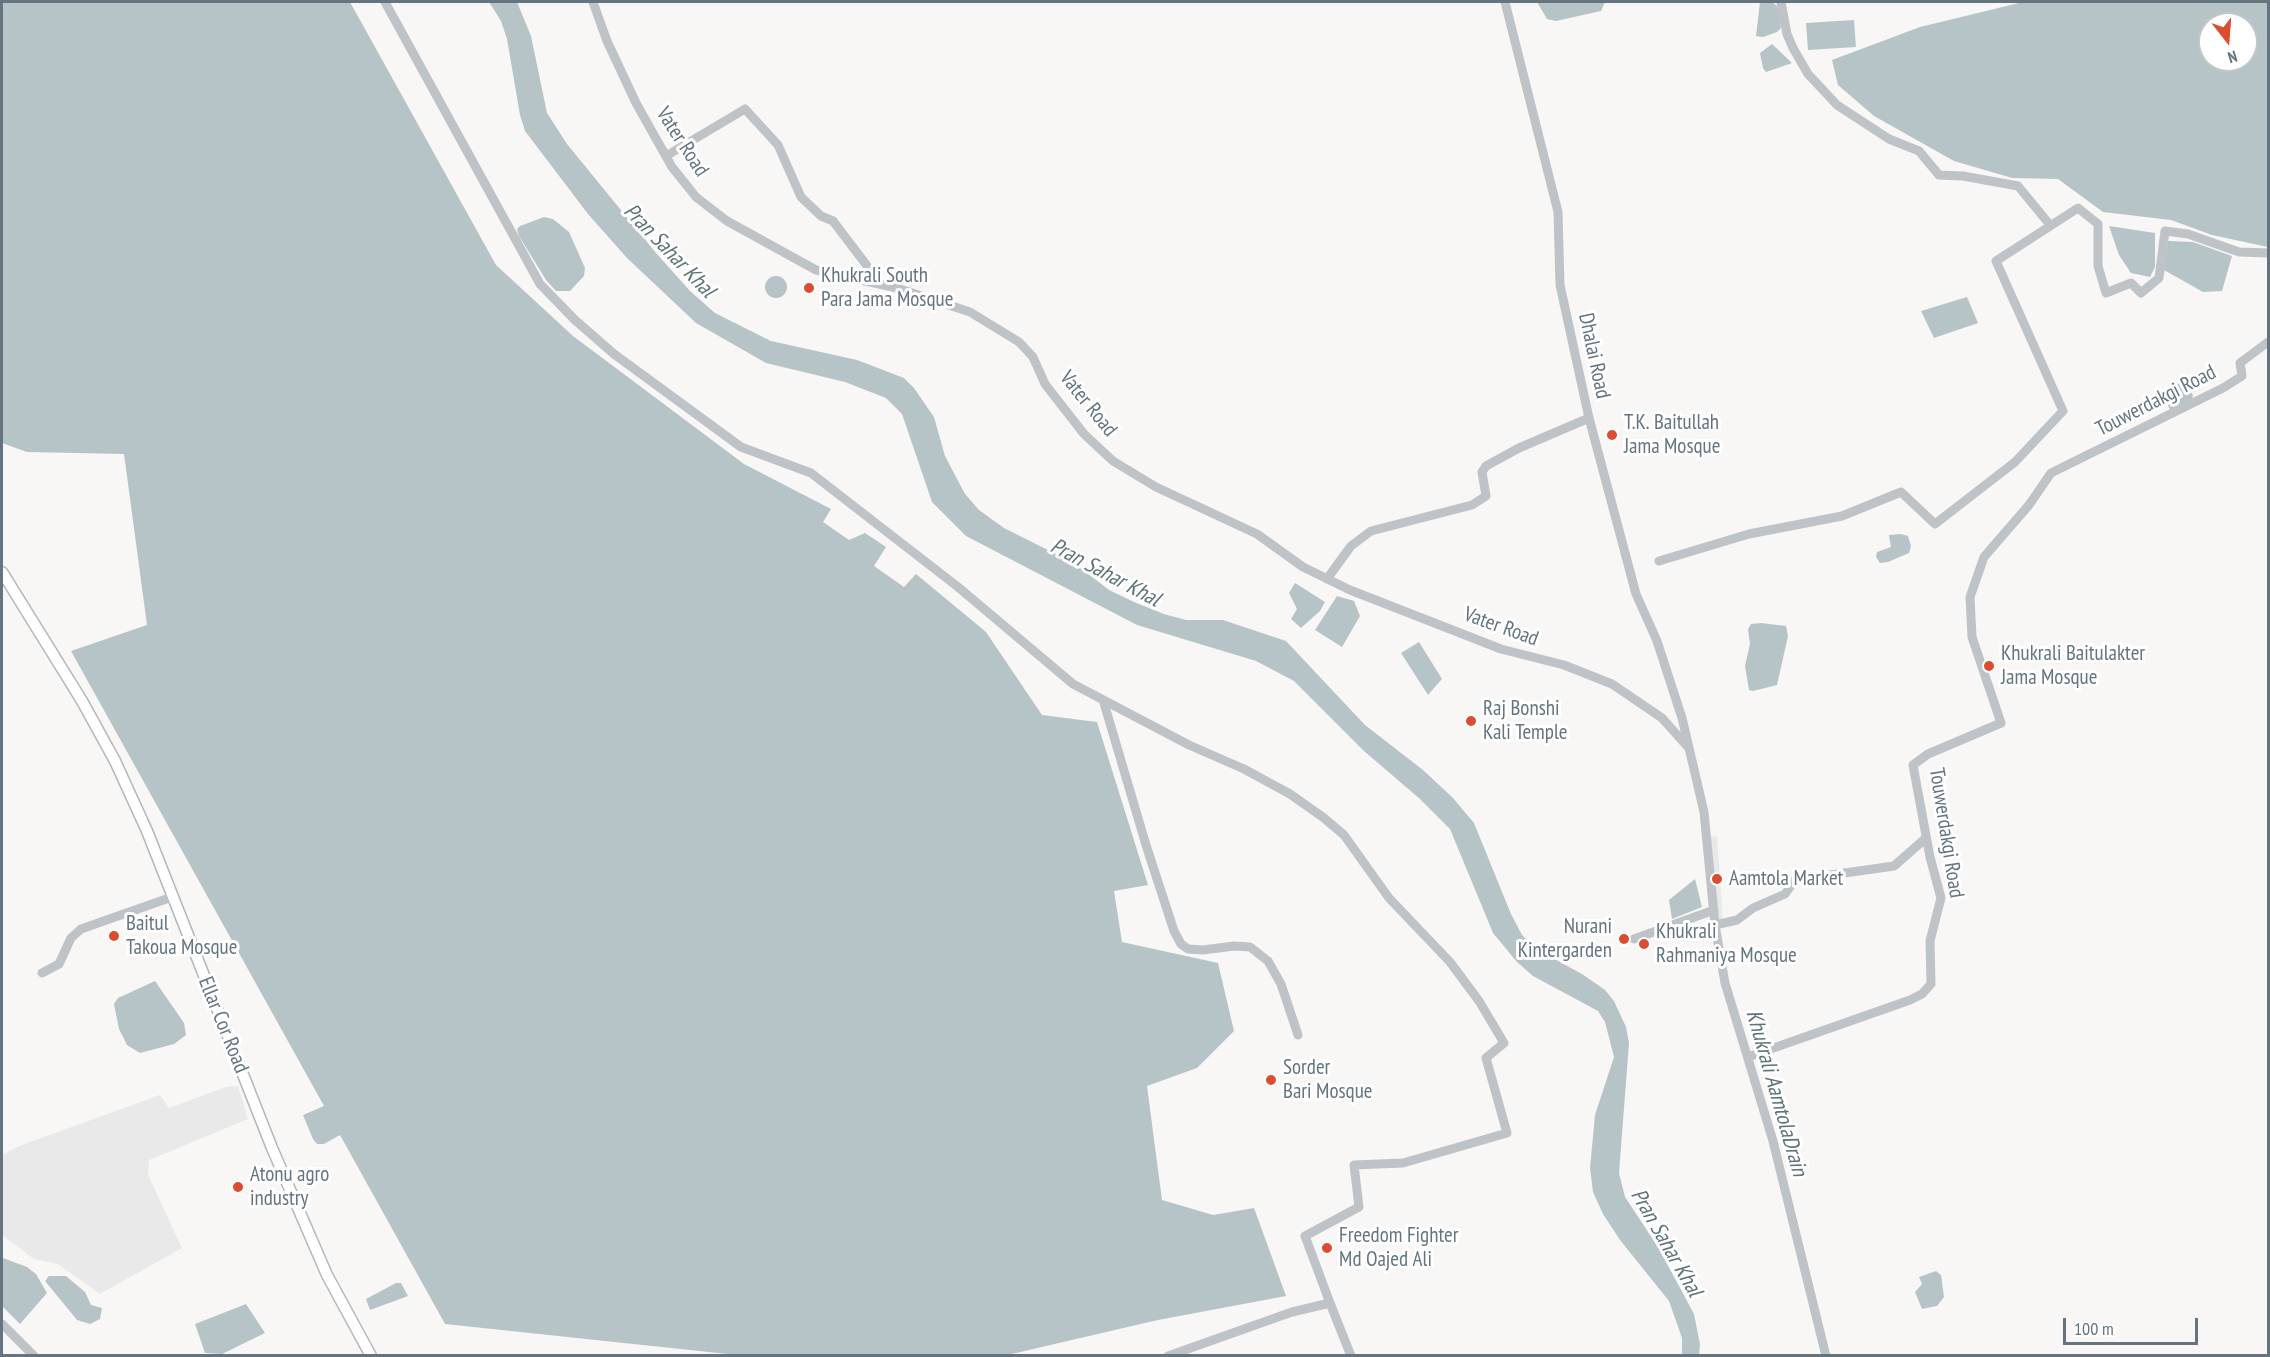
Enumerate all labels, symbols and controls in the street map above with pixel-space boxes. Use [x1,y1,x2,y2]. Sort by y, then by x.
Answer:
north arrow [2198,12,2258,72]
text: N [2226,46,2240,68]
street label: Vater Road [650,103,714,181]
water label: Pran Sahar Khal [618,199,720,303]
place label: Khukrali South Para Jama Mosque [821,263,953,313]
marker: Khukrali South Para Jama Mosque [802,281,816,295]
street label: Dhalai Road [1573,311,1615,401]
street label: Touwerdakgi Road [2092,360,2220,442]
street label: Vater Road [1054,366,1122,442]
place label: T.K. Baitullah Jama Mosque [1624,410,1720,460]
marker: T.K. Baitullah Jama Mosque [1605,428,1619,442]
water label: Pran Sahar Khal [1046,533,1164,613]
street label: Vater Road [1460,602,1542,652]
place label: Khukrali Baitulakter Jama Mosque [2001,641,2145,691]
marker: Khukrali Baitulakter Jama Mosque [1982,659,1996,673]
place label: Raj Bonshi Kali Temple [1483,696,1567,746]
marker: Raj Bonshi Kali Temple [1464,714,1478,728]
street label: Touwerdakgi Road [1923,766,1969,900]
place label: Aamtola Market [1729,866,1843,892]
marker: Aamtola Market [1710,872,1724,886]
place label: Baitul Takoua Mosque [126,911,237,961]
place label: Nurani Kintergarden [1518,914,1612,964]
place label: Khukrali Rahmaniya Mosque [1656,919,1797,969]
marker: Baitul Takoua Mosque [107,929,121,943]
marker: Nurani Kintergarden [1617,932,1631,946]
marker: Khukrali Rahmaniya Mosque [1637,937,1651,951]
street label: Ellar Cor Road [192,973,254,1077]
water label: Khukrali AamtolaDrain [1740,1007,1812,1179]
place label: Sorder Bari Mosque [1283,1055,1372,1105]
marker: Sorder Bari Mosque [1264,1073,1278,1087]
place label: Atonu agro industry [250,1162,329,1212]
marker: Atonu agro industry [231,1180,245,1194]
water label: Pran Sahar Khal [1624,1184,1708,1302]
place label: Freedom Fighter Md Oajed Ali [1339,1223,1458,1273]
marker: Freedom Fighter Md Oajed Ali [1320,1241,1334,1255]
scale bar [2066,1306,2201,1344]
text: 100 m [2074,1317,2114,1340]

